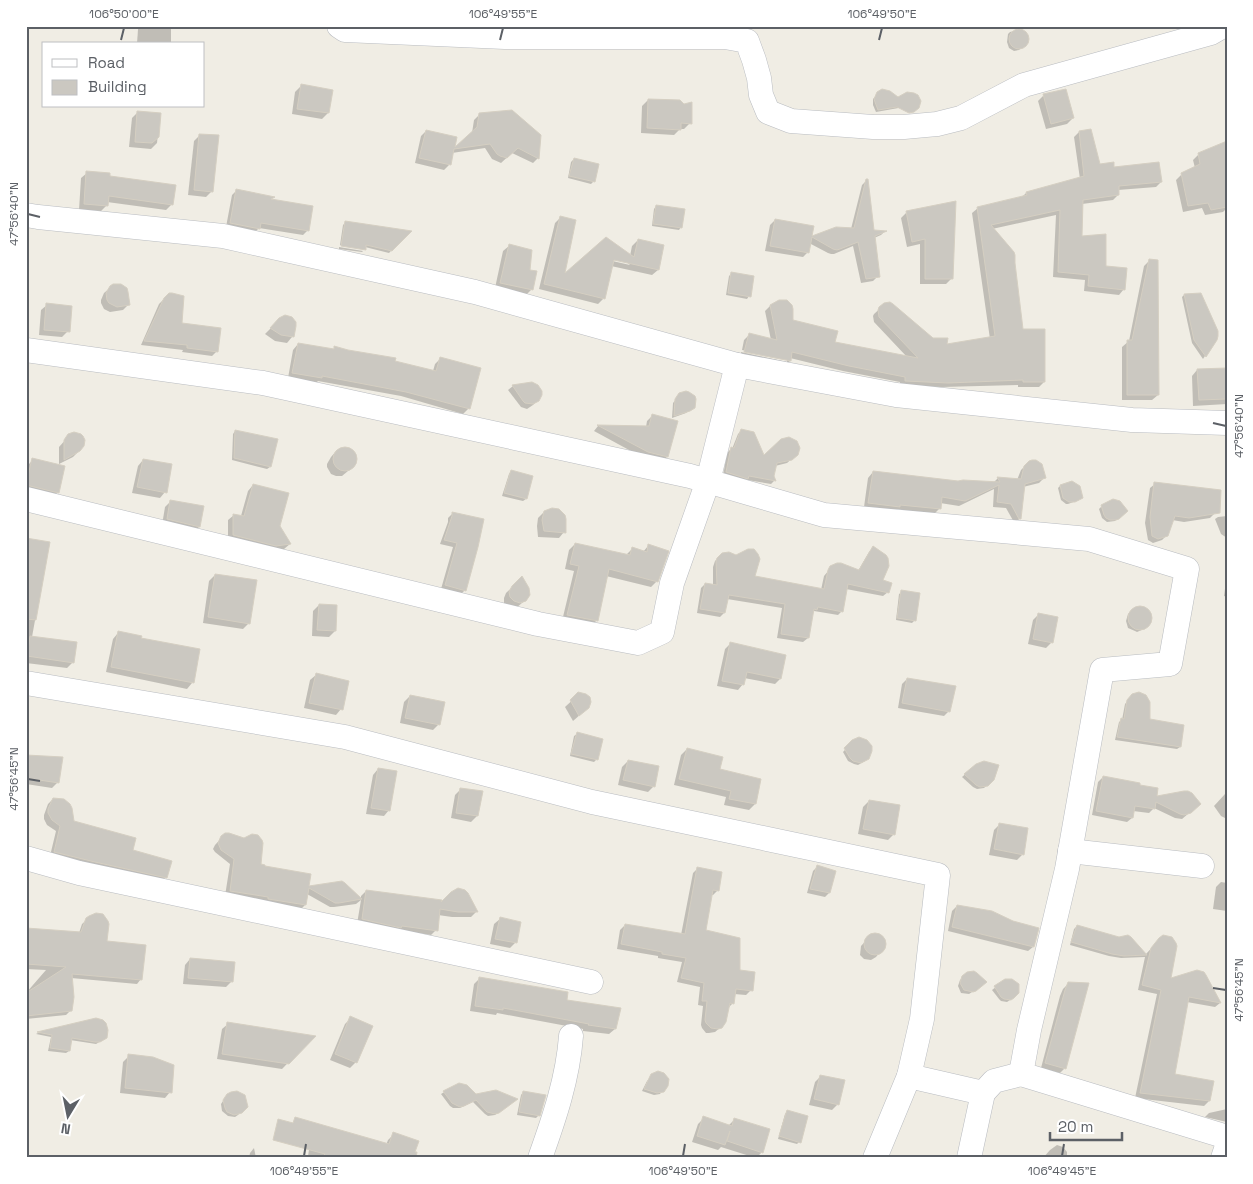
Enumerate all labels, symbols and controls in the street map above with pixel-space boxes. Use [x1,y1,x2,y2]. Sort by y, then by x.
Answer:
text: 106°50'00"E [89,6,159,22]
text: 106°49'55"E [469,6,538,22]
text: 106°49'50"E [847,6,917,22]
legend [42,42,205,108]
text: Road [88,53,125,72]
text: Building [88,77,147,96]
text: 47°56'40"N [6,182,22,246]
text: 47°56'40"N [1231,394,1247,458]
text: 47°56'45"N [6,747,22,811]
text: 47°56'45"N [1231,958,1247,1022]
north arrow [42,1092,92,1142]
scale bar [1050,1109,1123,1141]
text: 20 m [1058,1117,1093,1136]
text: N [60,1119,72,1138]
text: 106°49'55"E [270,1163,339,1179]
text: 106°49'50"E [648,1163,718,1179]
text: 106°49'45"E [1028,1163,1096,1179]

